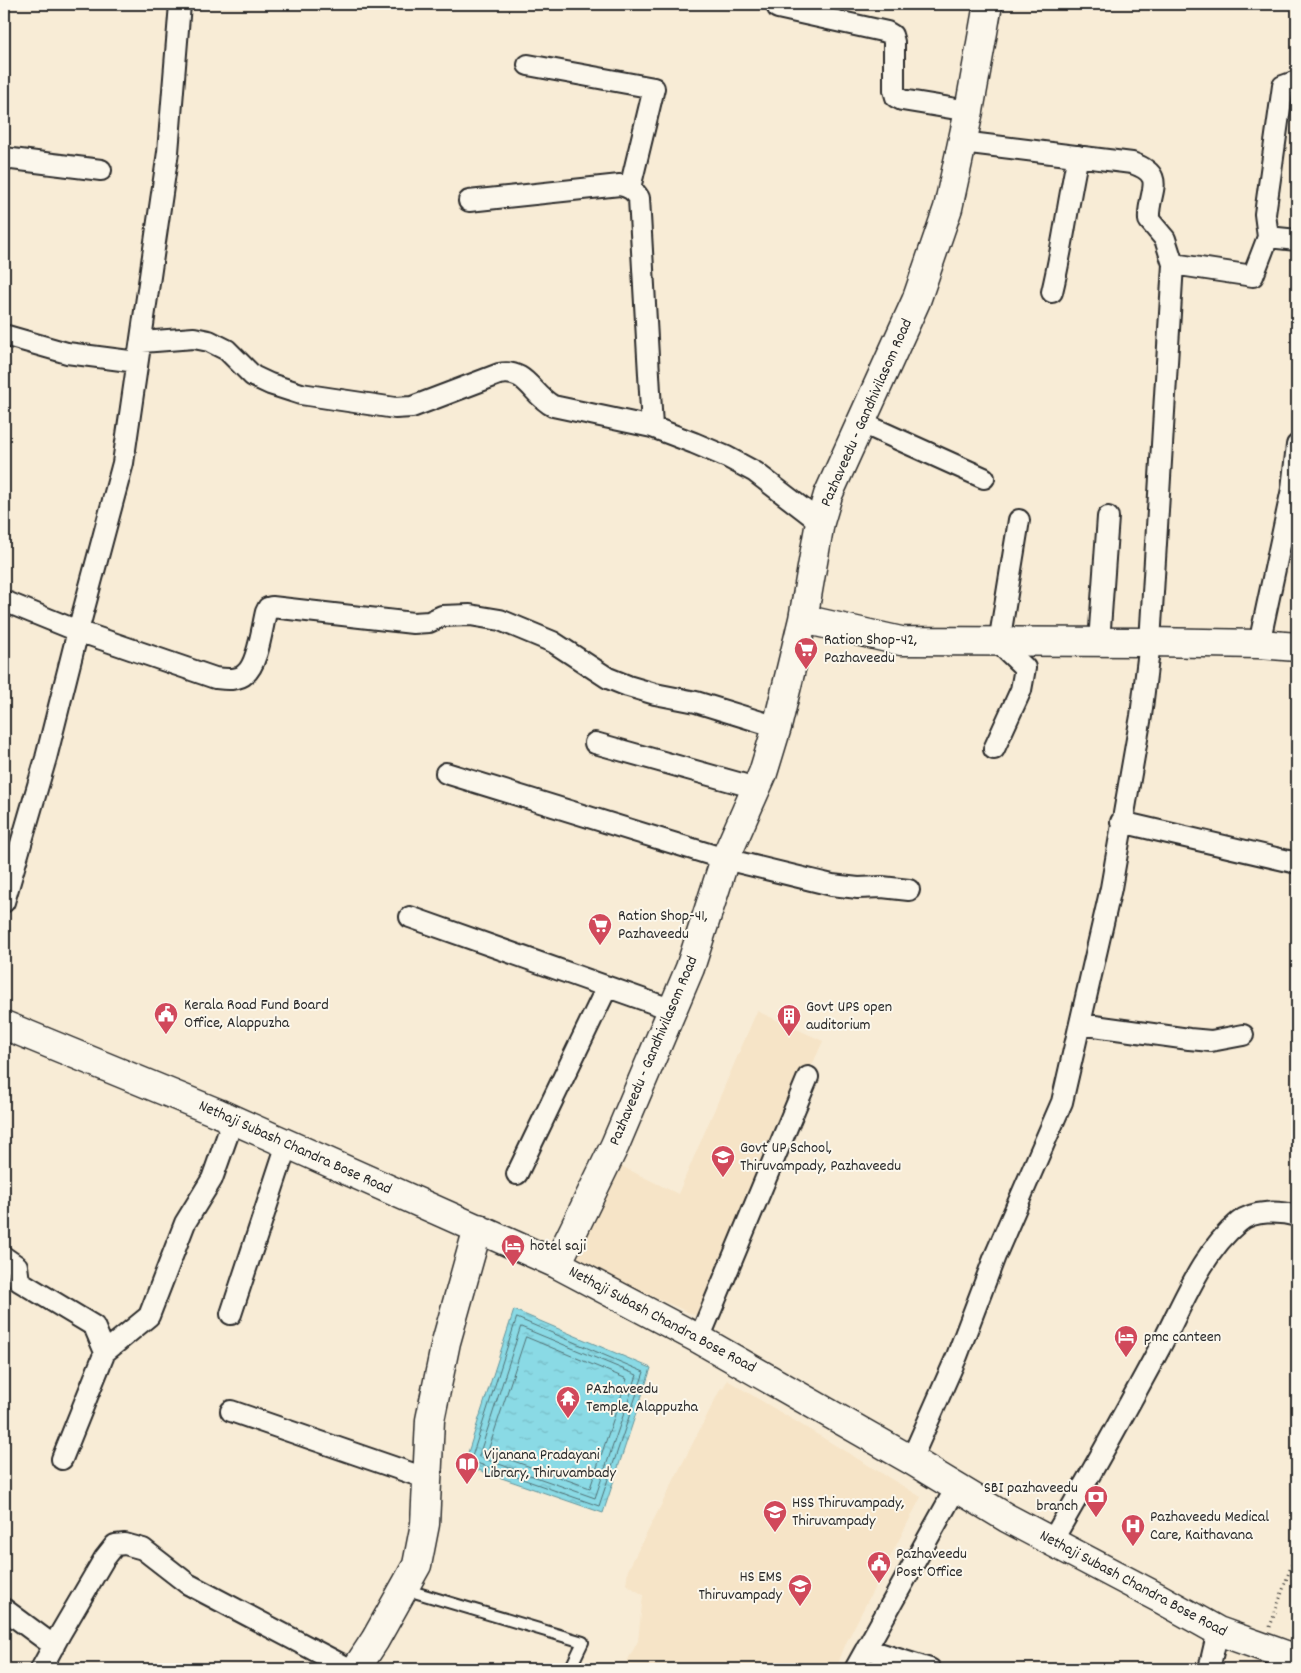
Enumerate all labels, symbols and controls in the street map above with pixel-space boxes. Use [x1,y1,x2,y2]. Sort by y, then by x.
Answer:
street label: Pazhaveedu - Gandhivilasom Road [815,315,919,511]
place label: Ration Shop-42, Pazhaveedu [824,629,917,670]
supermarket icon: Ration Shop-42, Pazhaveedu [793,636,819,670]
place label: Ration Shop-41, Pazhaveedu [618,905,708,946]
supermarket icon: Ration Shop-41, Pazhaveedu [587,912,613,946]
street label: Pazhaveedu - Gandhivilasom Road [604,953,704,1149]
place label: Kerala Road Fund Board Office, Alappuzha [184,994,329,1035]
place label: Govt UPS open auditorium [806,996,892,1037]
public building icon: Kerala Road Fund Board Office, Alappuzha [153,1001,179,1035]
building icon: Govt UPS open auditorium [776,1003,802,1037]
street label: Nethaji Subash Chandra Bose Road [195,1095,395,1201]
place label: Govt UP School, Thiruvampady, Pazhaveedu [740,1137,901,1178]
school or university icon: Govt UP School, Thiruvampady, Pazhaveedu [710,1144,736,1178]
hotel icon: hotel saji [500,1233,526,1267]
place label: hotel saji [530,1235,586,1258]
street label: Nethaji Subash Chandra Bose Road [564,1261,760,1379]
hotel icon: pmc canteen [1113,1324,1139,1358]
place label: pmc canteen [1144,1326,1221,1349]
place label: PAzhaveedu Temple, Alappuzha [586,1378,698,1419]
temple icon: PAzhaveedu Temple, Alappuzha [555,1385,581,1419]
place label: Vijanana Pradayani Library, Thiruvambady [484,1444,617,1485]
library icon: Vijanana Pradayani Library, Thiruvambady [454,1451,480,1485]
place label: SBI pazhaveedu branch [984,1477,1078,1518]
bank icon: SBI pazhaveedu branch [1083,1484,1109,1518]
place label: HSS Thiruvampady, Thiruvampady [792,1492,905,1533]
school or university icon: HSS Thiruvampady, Thiruvampady [762,1499,788,1533]
place label: Pazhaveedu Medical Care, Kaithavana [1150,1506,1269,1547]
hospital icon: Pazhaveedu Medical Care, Kaithavana [1120,1513,1146,1547]
street label: Nethaji Subash Chandra Bose Road [1035,1525,1231,1643]
place label: Pazhaveedu Post Office [896,1543,967,1584]
public building icon: Pazhaveedu Post Office [866,1550,892,1584]
place label: HS EMS Thiruvampady [698,1566,783,1607]
school or university icon: HS EMS Thiruvampady [787,1573,813,1607]

